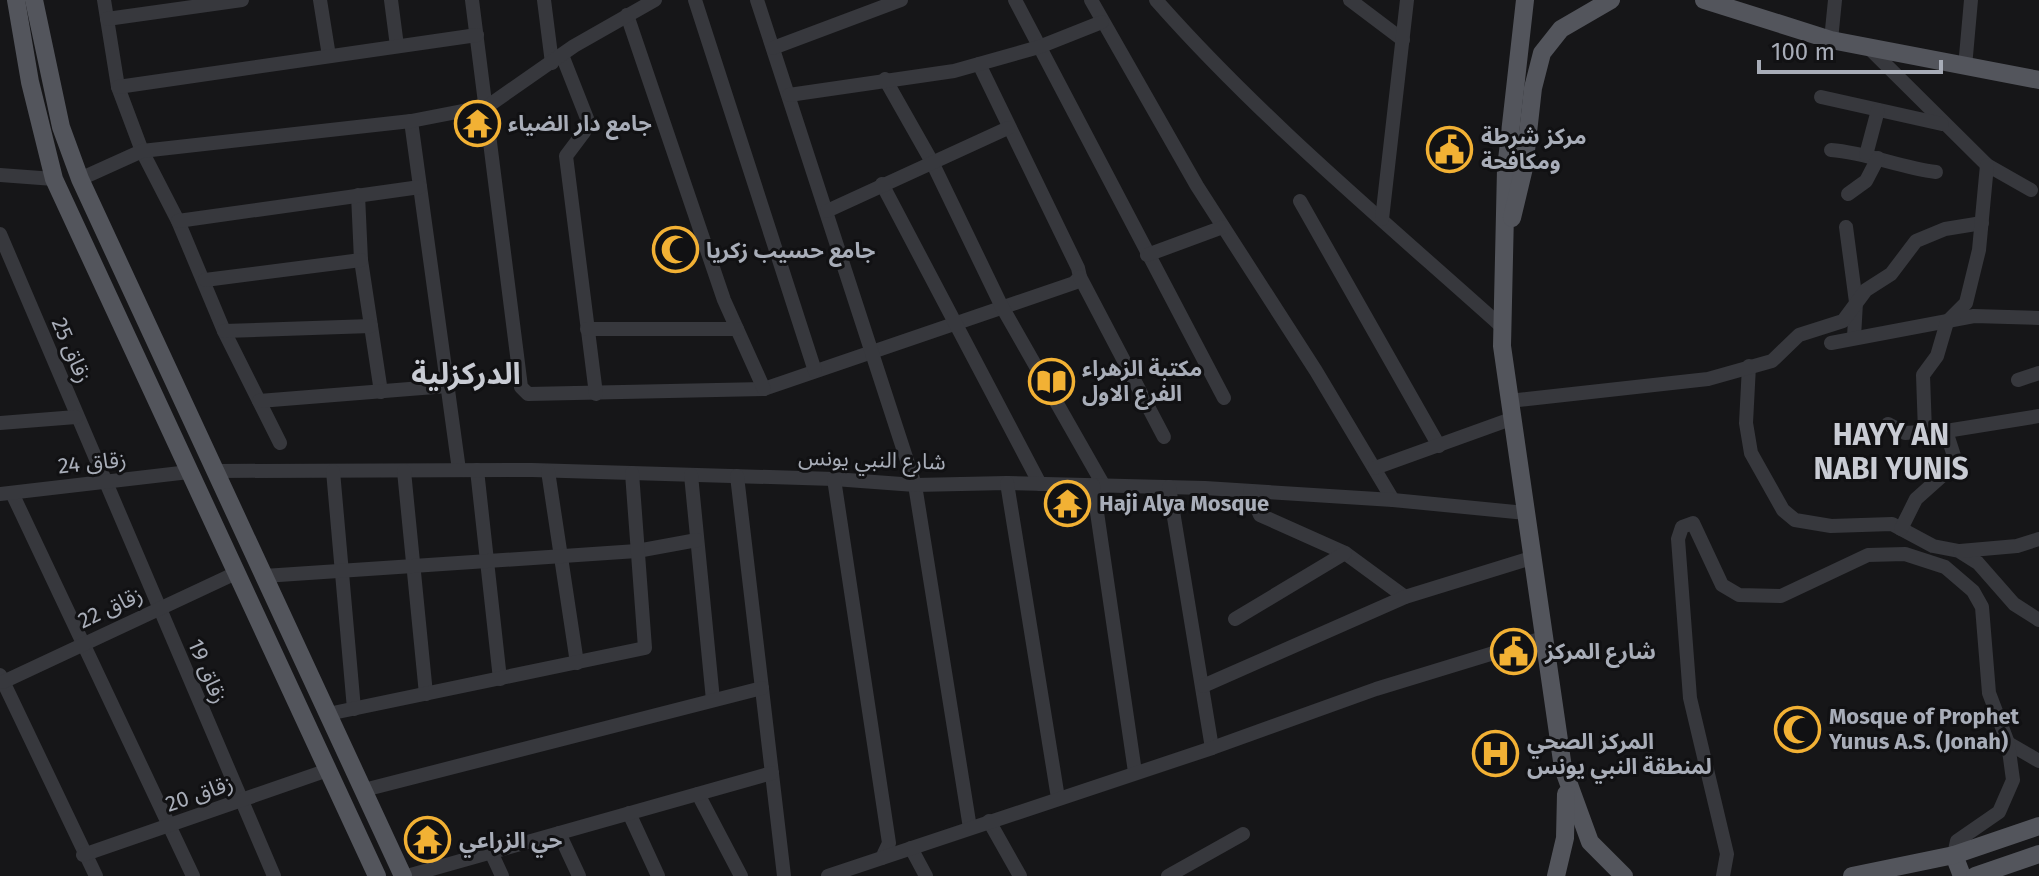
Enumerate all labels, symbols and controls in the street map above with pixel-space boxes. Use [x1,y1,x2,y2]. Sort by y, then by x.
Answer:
scale bar [1759,24,1941,74]
text: 100 m [1771,38,1835,66]
temple icon: جامع دار الضياء [453,99,501,147]
place label: جامع دار الضياء [508,110,652,140]
place label: مركز شرطة ومكافحة [1481,123,1587,175]
public building icon: مركز شرطة ومكافحة [1426,125,1474,173]
mosque icon: جامع حسيب زكريا [651,226,699,274]
place label: جامع حسيب زكريا [706,237,875,267]
street label: زقاق 25 [46,313,97,387]
place label: مكتبة الزهراء الفرع الاول [1082,355,1202,410]
district label: الدركزلية [411,356,521,392]
library icon: مكتبة الزهراء الفرع الاول [1027,357,1075,405]
district label: HAYY AN NABI YUNIS [1813,417,1969,487]
street label: شارع النبي يونس [798,443,946,479]
street label: زقاق 24 [57,445,128,480]
temple icon: Haji Alya Mosque [1044,479,1092,527]
place label: Haji Alya Mosque [1099,490,1269,517]
street label: زقاق 22 [74,581,147,634]
public building icon: شارع المركز [1490,627,1538,675]
street label: زقاق 19 [182,635,233,708]
place label: شارع المركز [1544,638,1656,668]
place label: Mosque of Prophet Yunus A.S. (Jonah) [1828,703,2020,755]
mosque icon: Mosque of Prophet Yunus A.S. (Jonah) [1774,705,1822,753]
place label: المركز الصحي لمنطقة النبي يونس [1527,728,1712,784]
hospital icon: المركز الصحي لمنطقة النبي يونس [1472,730,1520,778]
street label: زقاق 20 [162,769,237,818]
temple icon: حي الزراعي [404,816,452,864]
place label: حي الزراعي [459,827,563,858]

